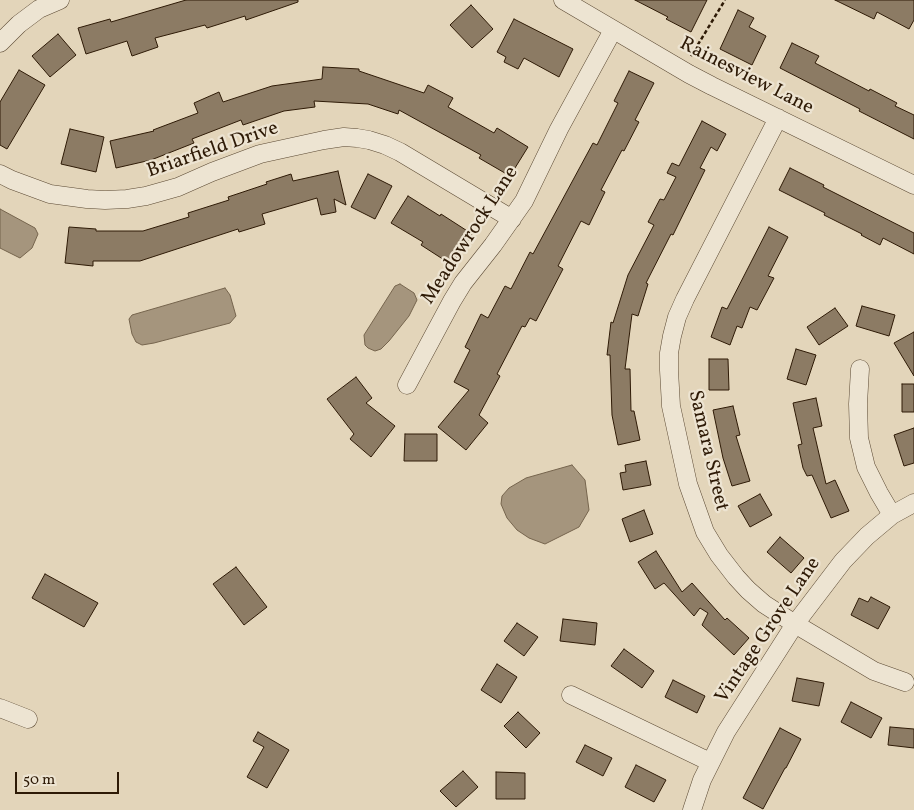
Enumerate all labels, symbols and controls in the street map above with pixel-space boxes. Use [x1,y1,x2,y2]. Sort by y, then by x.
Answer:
street label: Rainesview Lane [675,33,817,121]
street label: Briarfield Drive [144,117,282,185]
street label: Meadowrock Lane [417,162,525,310]
street label: Samara Street [681,388,733,514]
street label: Vintage Grove Lane [711,553,827,709]
scale bar [18,762,121,794]
text: 50 m [23,770,55,791]

